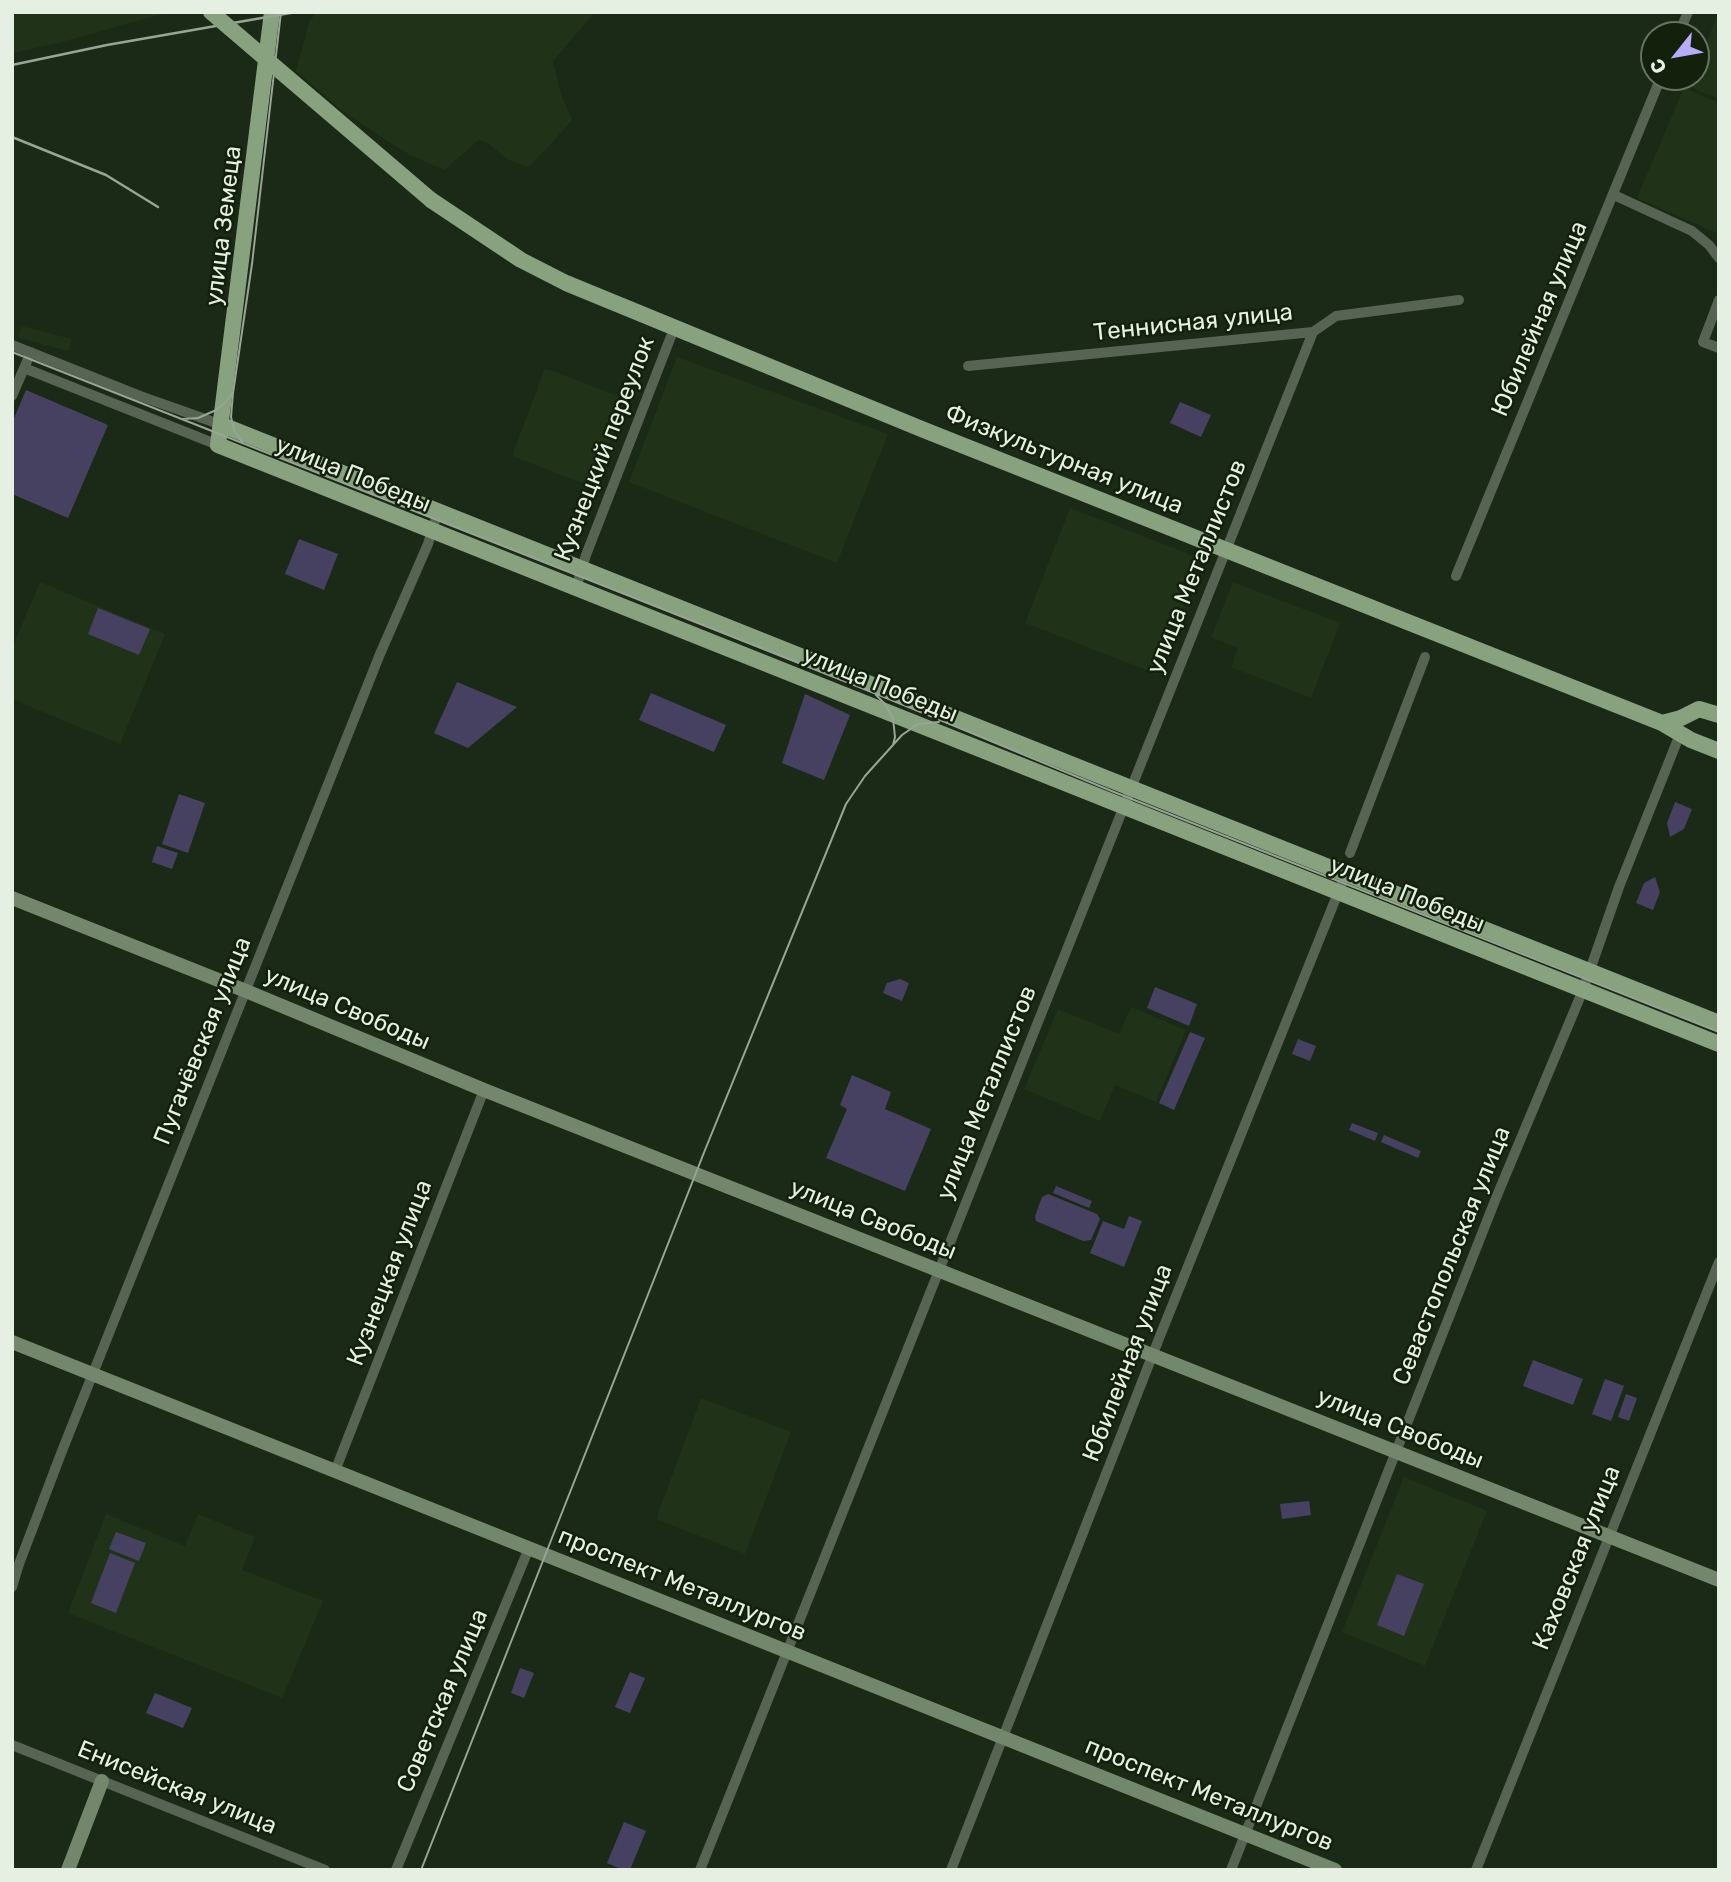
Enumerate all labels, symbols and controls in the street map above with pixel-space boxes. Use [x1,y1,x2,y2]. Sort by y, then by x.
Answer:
north arrow [1640,21,1710,91]
text: С [1645,54,1672,78]
street label: улица Земеца [200,144,248,308]
street label: Юбилейная улица [1486,217,1594,421]
street label: Теннисная улица [1092,298,1294,348]
street label: Кузнецкий переулок [549,333,661,565]
street label: Физкультурная улица [941,399,1187,521]
street label: улица Победы [271,431,435,519]
street label: улица Металлистов [1141,456,1253,678]
street label: улица Победы [798,641,962,729]
street label: улица Победы [1325,851,1489,939]
street label: Пугачёвская улица [148,933,258,1149]
street label: улица Свободы [260,961,434,1057]
street label: улица Металлистов [931,982,1043,1204]
street label: Севастопольская улица [1387,1122,1517,1390]
street label: улица Свободы [785,1173,961,1267]
street label: Кузнецкая улица [341,1176,439,1370]
street label: Юбилейная улица [1077,1260,1179,1466]
street label: улица Свободы [1312,1382,1488,1476]
street label: Каховская улица [1527,1462,1627,1654]
street label: проспект Металлургов [554,1522,810,1648]
street label: Советская улица [391,1605,495,1797]
street label: проспект Металлургов [1081,1732,1337,1858]
street label: Енисейская улица [73,1735,281,1841]

